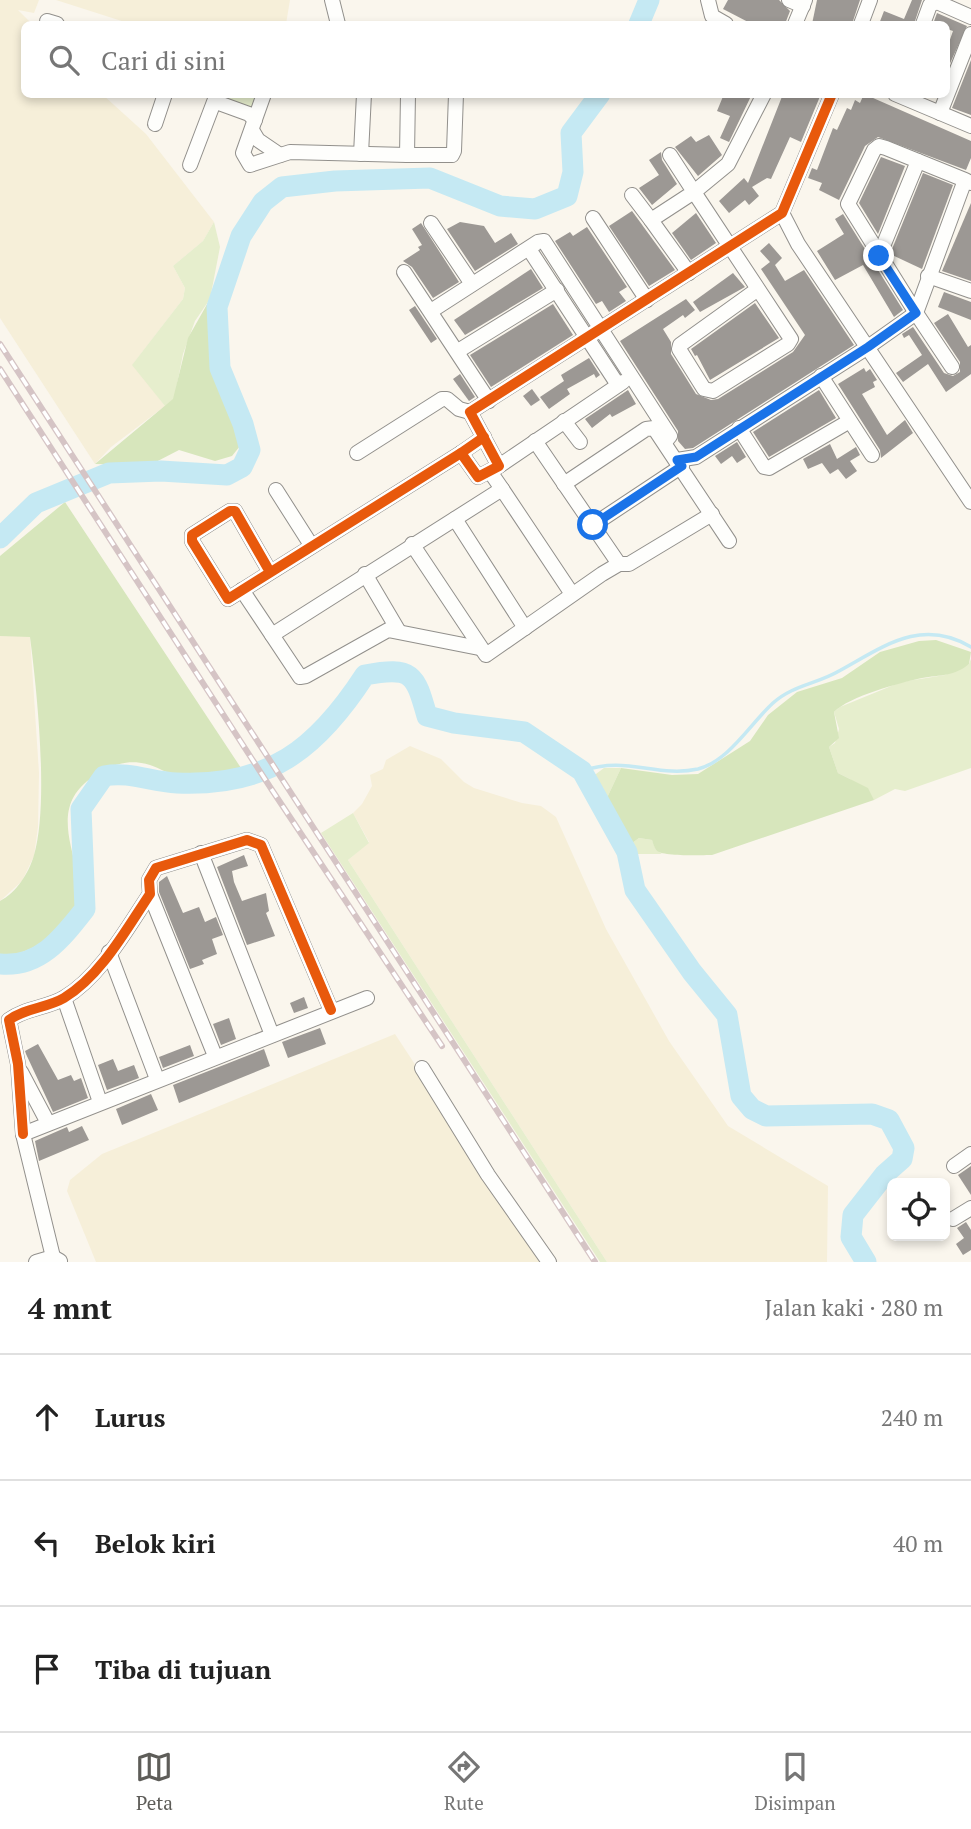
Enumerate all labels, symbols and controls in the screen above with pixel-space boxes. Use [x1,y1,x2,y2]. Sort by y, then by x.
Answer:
search box [21,21,950,98]
icon: search [45,41,83,79]
text: Cari di sini [101,43,226,77]
route end [863,240,894,271]
route start [577,509,608,540]
map controls [887,1178,950,1241]
button: locate [887,1178,950,1241]
text: 4 mnt [28,1288,112,1328]
text: Jalan kaki · 280 m [765,1292,943,1323]
icon: ahead [28,1398,66,1436]
text: Lurus [95,1400,165,1434]
text: 240 m [881,1402,943,1433]
icon: left [28,1524,66,1562]
text: Belok kiri [95,1526,216,1560]
text: 40 m [893,1528,943,1559]
icon: arrive [28,1650,66,1688]
text: Tiba di tujuan [95,1652,271,1686]
tab: Peta [135,1748,173,1815]
tab: Rute [444,1748,484,1815]
tab: Disimpan [754,1748,836,1815]

